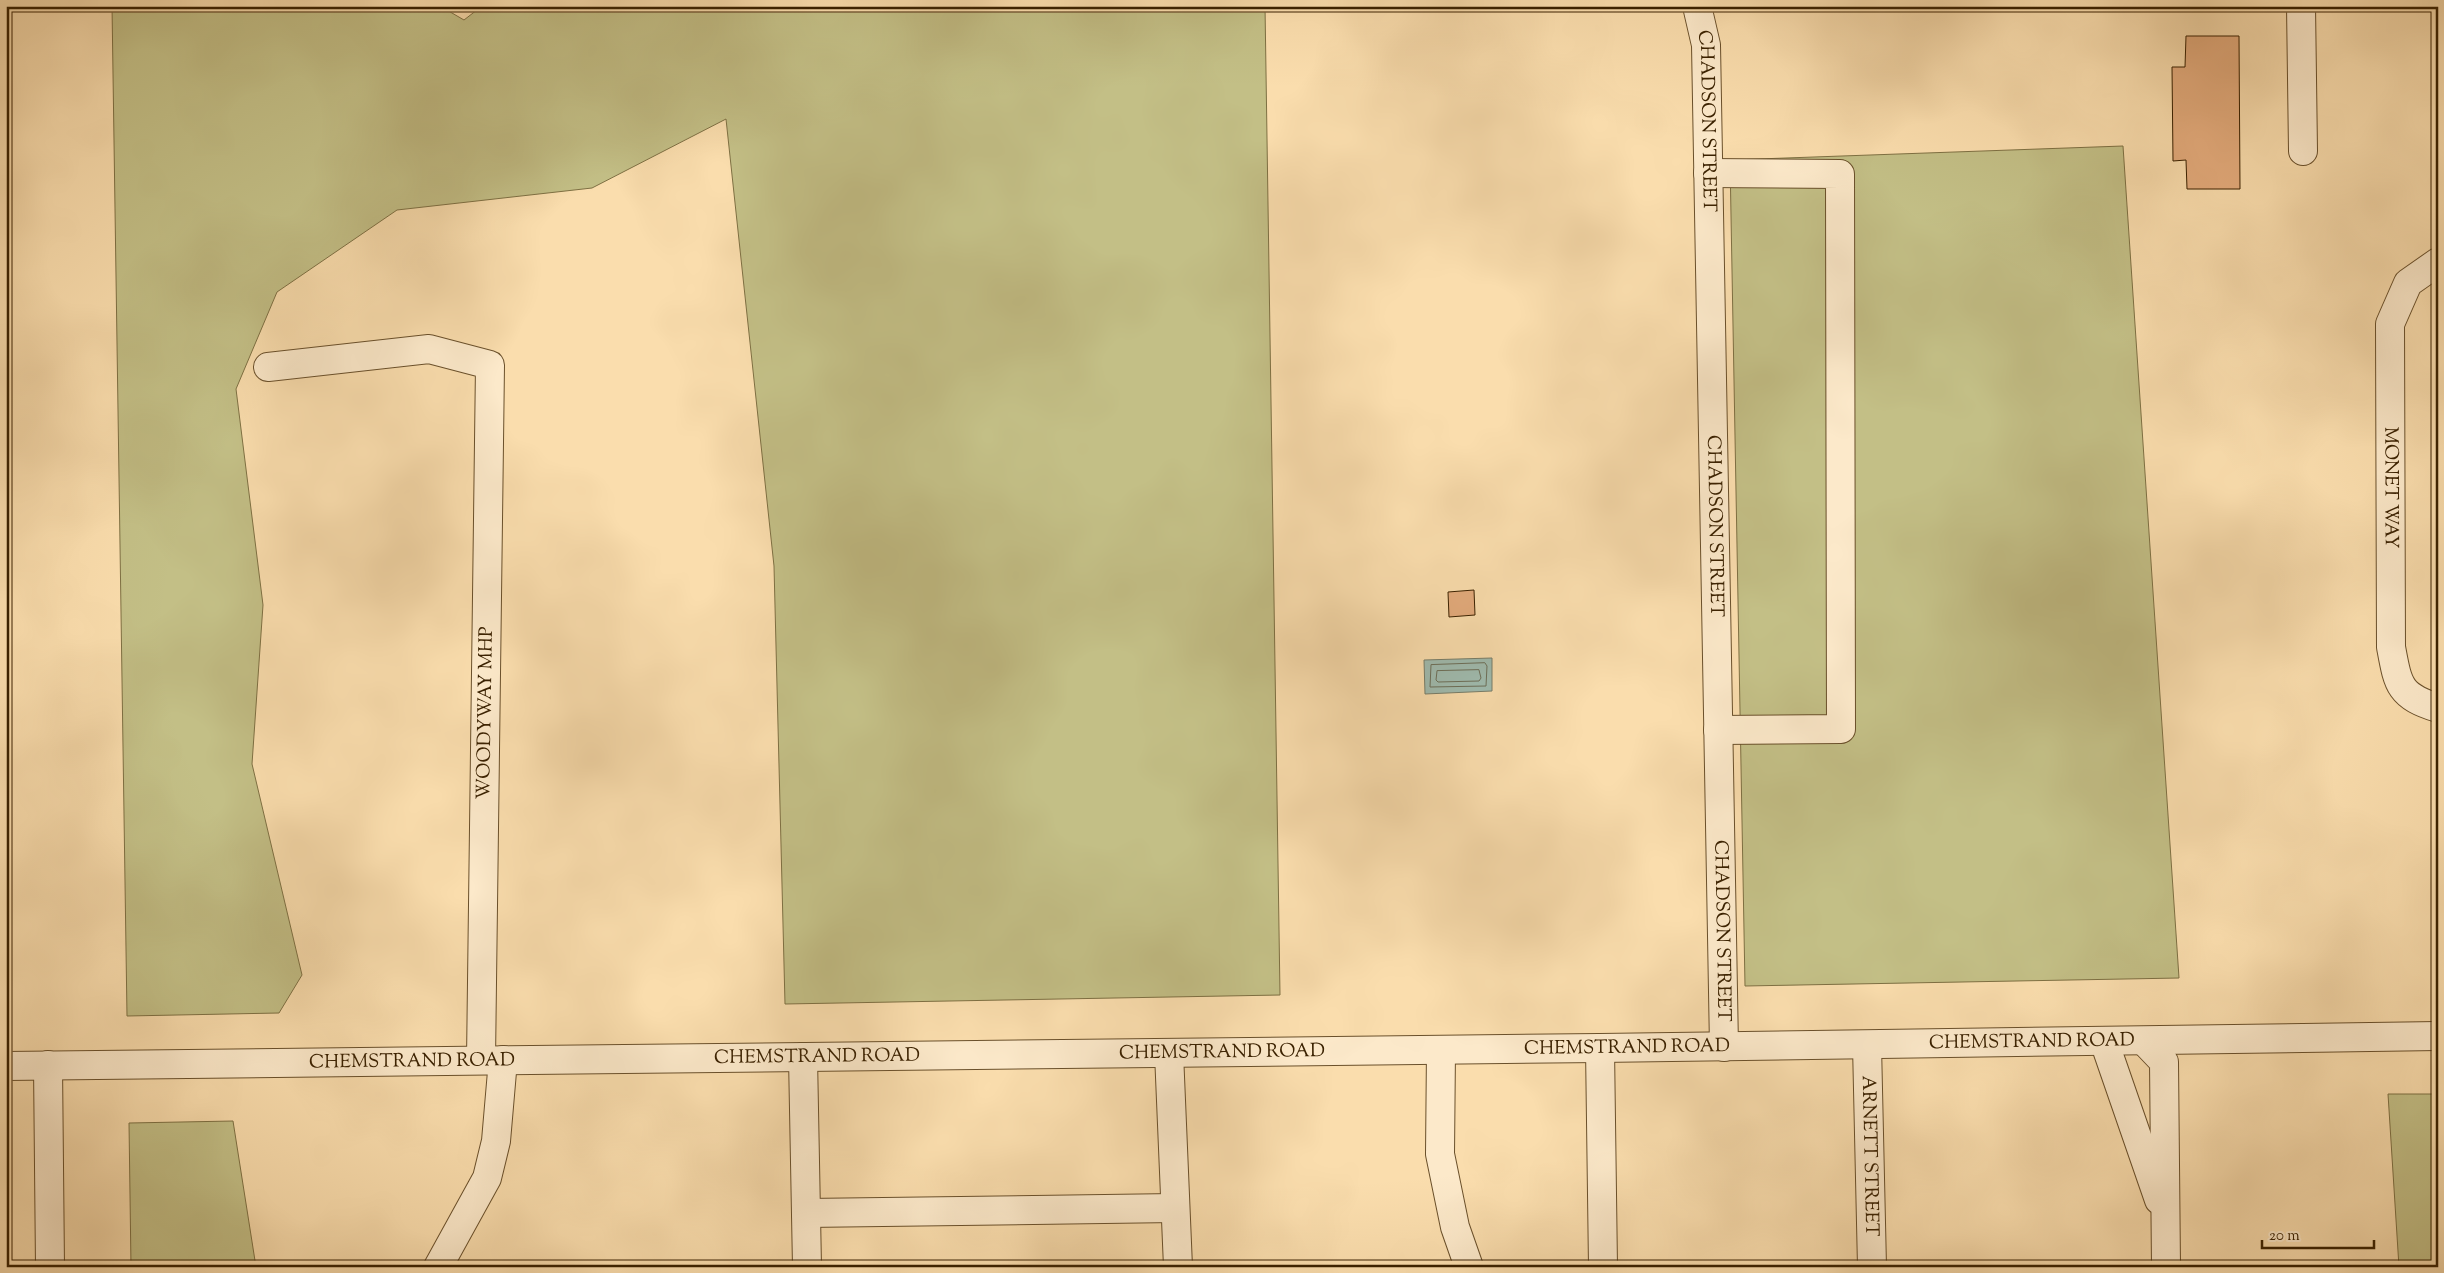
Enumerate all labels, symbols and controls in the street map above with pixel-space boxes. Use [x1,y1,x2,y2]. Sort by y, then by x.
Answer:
street label: CHADSON STREET [1689,27,1722,212]
street label: MONET WAY [2377,427,2404,549]
street label: CHADSON STREET [1700,435,1730,617]
street label: WOODYWAY MHP [471,626,501,800]
street label: CHADSON STREET [1707,840,1737,1022]
street label: CHEMSTRAND ROAD [1929,1027,2135,1057]
street label: CHEMSTRAND ROAD [1524,1033,1730,1062]
street label: CHEMSTRAND ROAD [1119,1038,1325,1067]
street label: CHEMSTRAND ROAD [714,1042,920,1072]
street label: CHEMSTRAND ROAD [309,1047,515,1076]
street label: ARNETT STREET [1854,1075,1885,1237]
scale bar [2262,1218,2374,1250]
text: 20 m [2269,1226,2300,1247]

